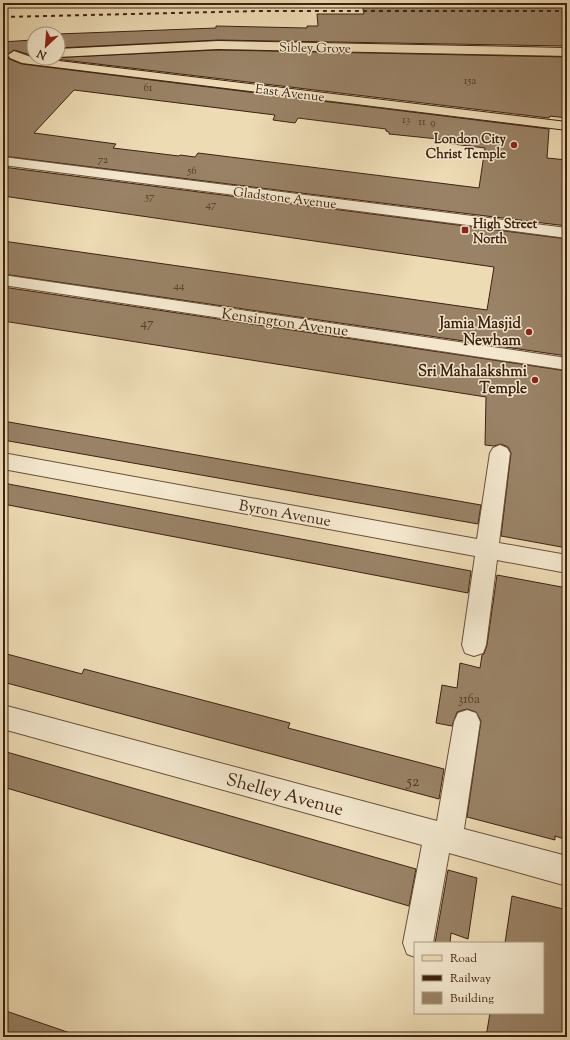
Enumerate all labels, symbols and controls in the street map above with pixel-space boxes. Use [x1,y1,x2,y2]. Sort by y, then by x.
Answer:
north arrow [26,26,66,66]
street label: Sibley Grove [279,39,351,59]
text: N [34,45,50,64]
house number: 15a [464,73,476,89]
house number: 61 [143,80,153,96]
street label: East Avenue [254,81,325,107]
house number: 13 [402,112,410,128]
house number: 11 [418,114,426,130]
house number: 9 [430,115,436,131]
place label: London City Christ Temple [426,131,507,164]
marker: London City Christ Temple [509,140,519,150]
house number: 72 [98,152,108,168]
house number: 56 [186,163,197,179]
street label: Gladstone Avenue [232,184,337,214]
house number: 57 [144,189,155,205]
house number: 47 [205,197,217,213]
place label: High Street North [473,216,538,249]
marker: High Street North [460,225,470,235]
house number: 44 [173,278,185,294]
street label: Kensington Avenue [220,304,350,343]
place label: Jamia Masjid Newham [438,314,522,352]
house number: 47 [140,315,154,333]
marker: Jamia Masjid Newham [524,327,534,337]
place label: Sri Mahalakshmi Temple [418,362,528,400]
marker: Sri Mahalakshmi Temple [530,375,540,385]
street label: Byron Avenue [237,496,332,533]
house number: 316a [458,691,480,709]
street label: Shelley Avenue [223,768,346,824]
house number: 52 [406,771,420,794]
legend [414,942,544,1014]
text: Road [450,950,477,968]
text: Railway [450,970,491,988]
text: Building [450,990,494,1008]

